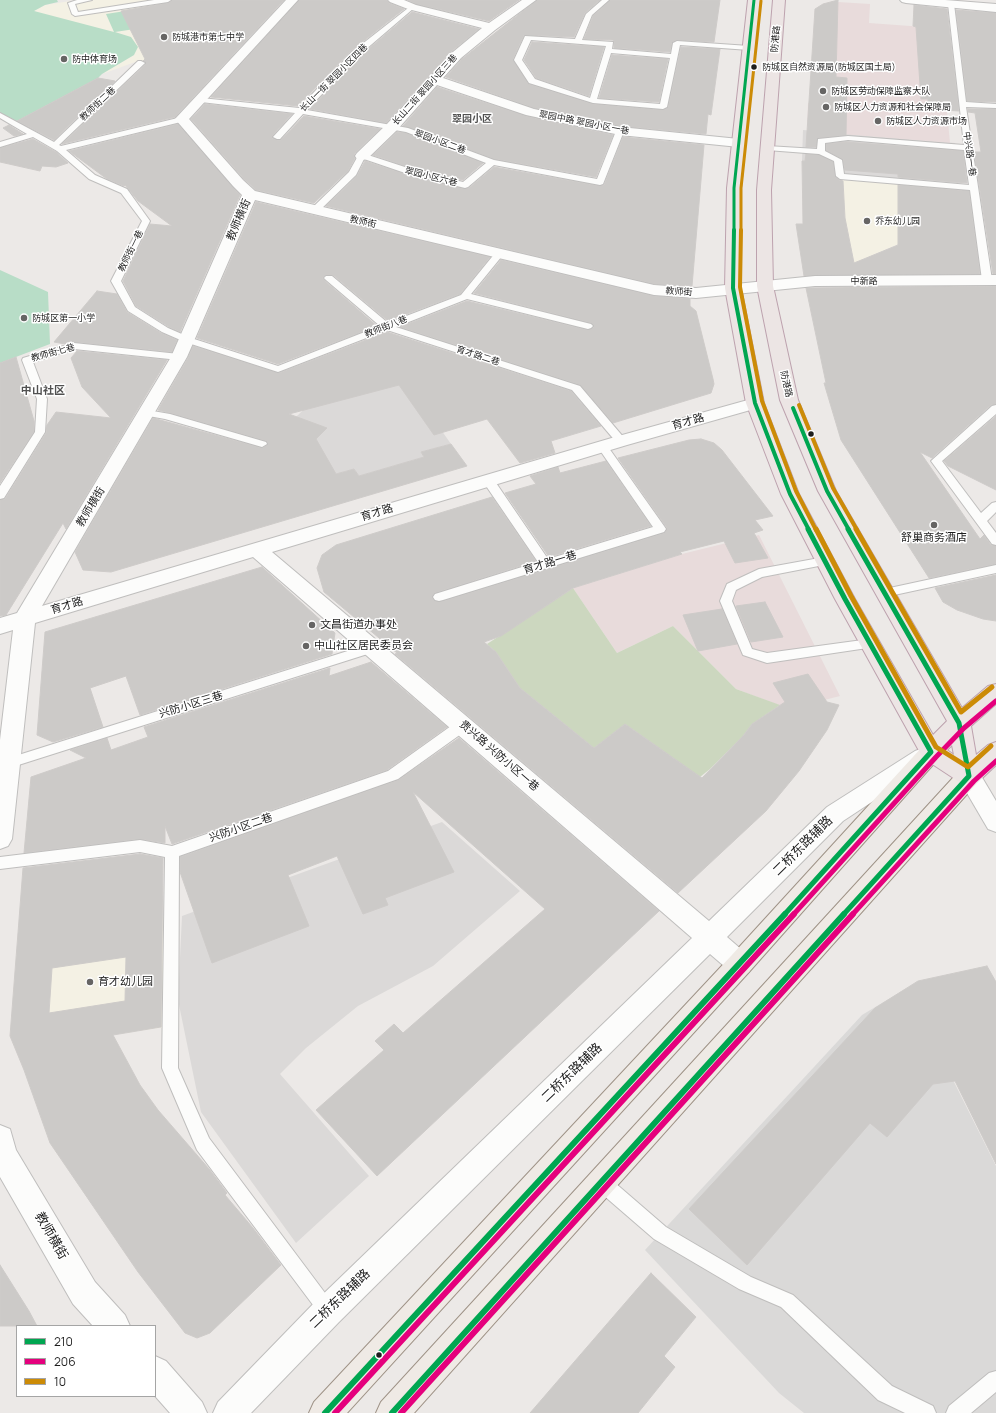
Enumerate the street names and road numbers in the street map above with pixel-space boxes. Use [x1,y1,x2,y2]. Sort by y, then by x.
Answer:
street label: 防港路 [769,25,783,53]
street label: 长山一街 翠园小区四巷 [298,42,370,114]
street label: 长山二街 翠园小区三巷 [390,52,460,128]
street label: 教师街二巷 [78,85,118,123]
street label: 翠园中路 翠园小区一巷 [538,109,630,137]
street label: 翠园小区二巷 [413,128,467,156]
street label: 中兴路一巷 [961,131,977,177]
street label: 翠园小区六巷 [403,165,459,189]
street label: 教师横街 [224,197,254,243]
street label: 教师街 [349,214,377,230]
street label: 教师街一巷 [116,228,146,274]
street label: 中新路 [851,276,877,286]
street label: 教师街 [665,286,693,298]
street label: 教师街八巷 [363,314,409,340]
street label: 教师街七巷 [30,342,76,364]
street label: 育才路二巷 [455,344,501,368]
street label: 防港路 [778,370,794,398]
street label: 育才路 [670,411,706,433]
street label: 教师横街 [74,485,108,529]
street label: 育才路 [359,502,395,524]
street label: 育才路一巷 [522,549,578,577]
street label: 育才路 [49,595,85,617]
street label: 兴防小区三巷 [158,689,224,721]
street label: 贵兴路 兴防小区一巷 [456,718,542,794]
street label: 兴防小区二巷 [208,811,274,845]
street label: 二桥东路辅路 [770,813,836,879]
street label: 二桥东路辅路 [539,1040,605,1106]
street label: 教师横街 [31,1210,71,1262]
street label: 二桥东路辅路 [307,1266,373,1332]

